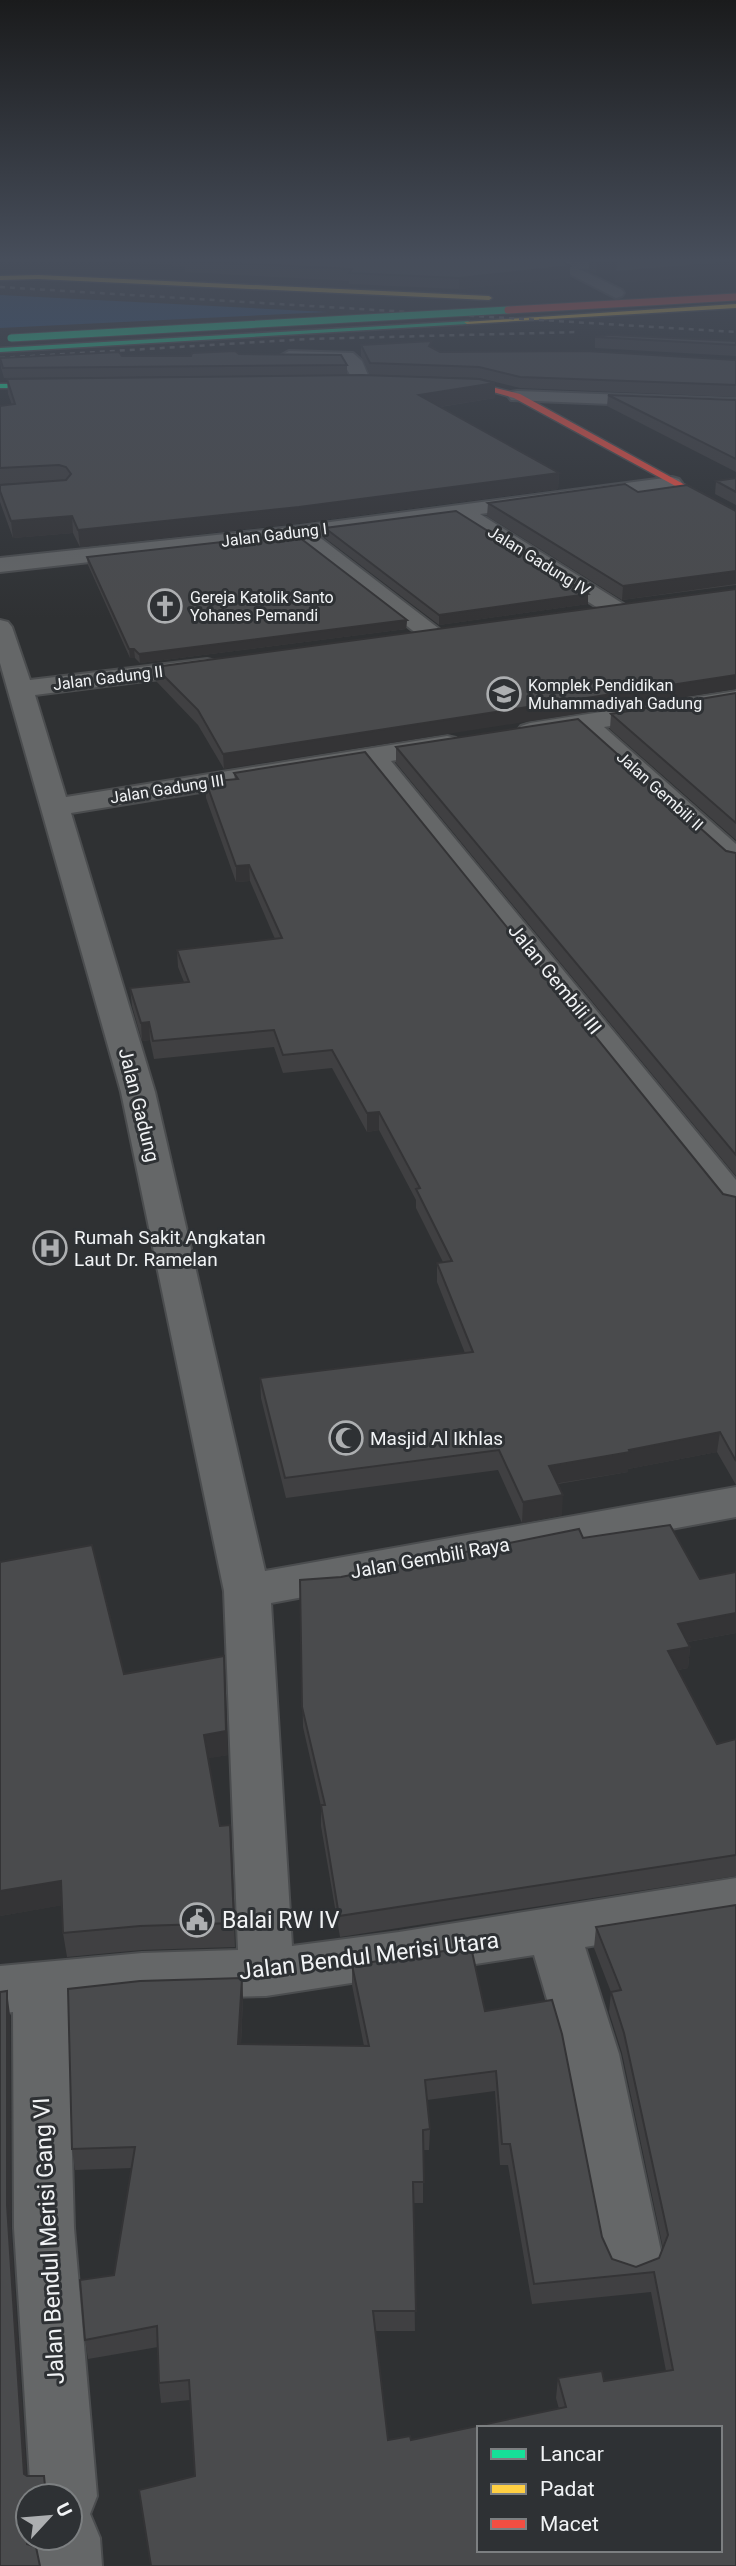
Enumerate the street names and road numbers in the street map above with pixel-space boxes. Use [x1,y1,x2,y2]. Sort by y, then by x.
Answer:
street label: Jalan Gadung I [220,519,328,551]
street label: Jalan Gadung IV [484,522,594,600]
street label: Jalan Gadung II [52,662,164,694]
street label: Jalan Gembili II [613,747,707,835]
street label: Jalan Gadung III [109,771,225,807]
street label: Jalan Gembili III [503,919,607,1039]
street label: Jalan Gadung [114,1046,164,1164]
street label: Jalan Gembili Raya [349,1533,511,1583]
street label: Jalan Bendul Merisi Utara [238,1927,500,1985]
street label: Jalan Bendul Merisi Gang VI [28,2097,70,2385]

